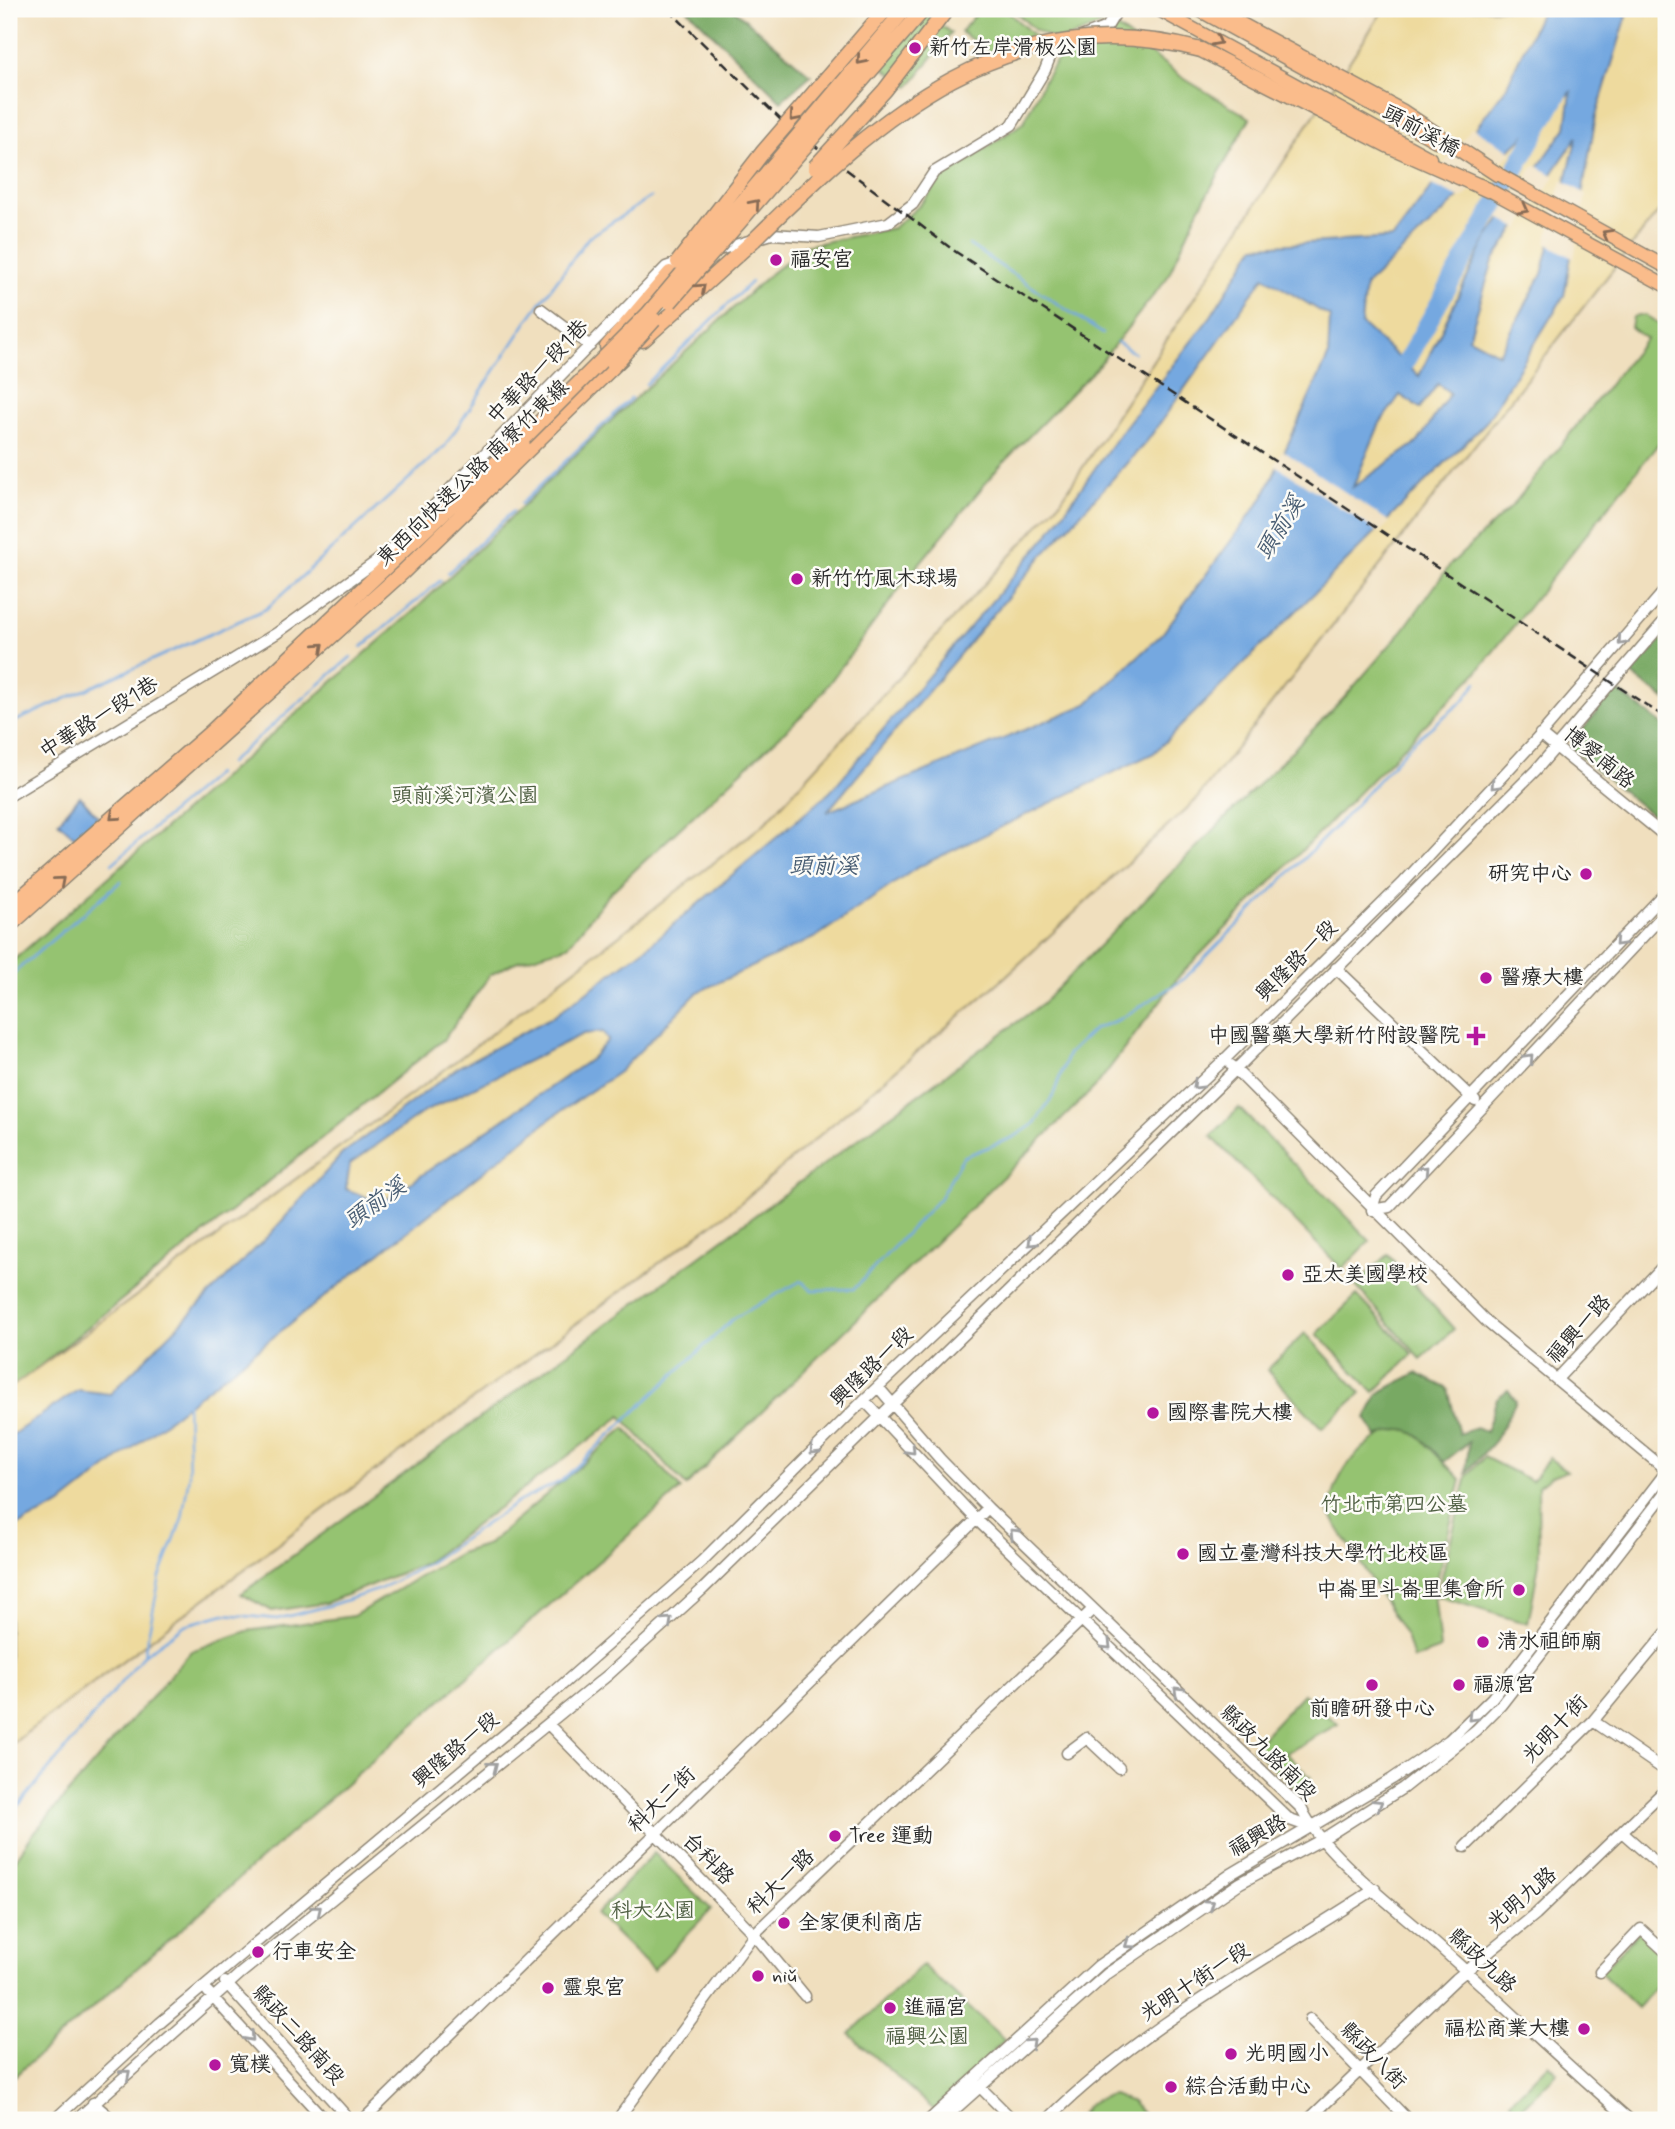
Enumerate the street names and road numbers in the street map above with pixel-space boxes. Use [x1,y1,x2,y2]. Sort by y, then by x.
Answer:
street label: 頭前溪橋 [1377,98,1465,164]
street label: 中華路一段1巷 [481,314,595,430]
street label: 東西向快速公路 南寮竹東線 [371,373,575,573]
street label: 中華路一段1巷 [34,670,164,766]
street label: 博愛南路 [1558,721,1640,795]
street label: 興隆路一段 [1250,914,1344,1008]
street label: 福興一路 [1540,1288,1618,1370]
street label: 興隆路一段 [825,1320,919,1414]
street label: 光明十街 [1516,1689,1594,1769]
street label: 縣政九路南段 [1214,1699,1322,1807]
street label: 興隆路一段 [407,1706,505,1794]
street label: 科大二街 [622,1761,702,1839]
street label: 福興路 [1224,1808,1292,1864]
street label: 台科路 [676,1827,740,1891]
street label: 科大一路 [741,1843,821,1921]
street label: 光明九路 [1481,1861,1563,1937]
street label: 縣政九路 [1442,1922,1522,2000]
street label: 光明十街一段 [1135,1936,1255,2028]
street label: 縣政二路南段 [245,1979,351,2091]
street label: 縣政八街 [1334,2016,1412,2096]

